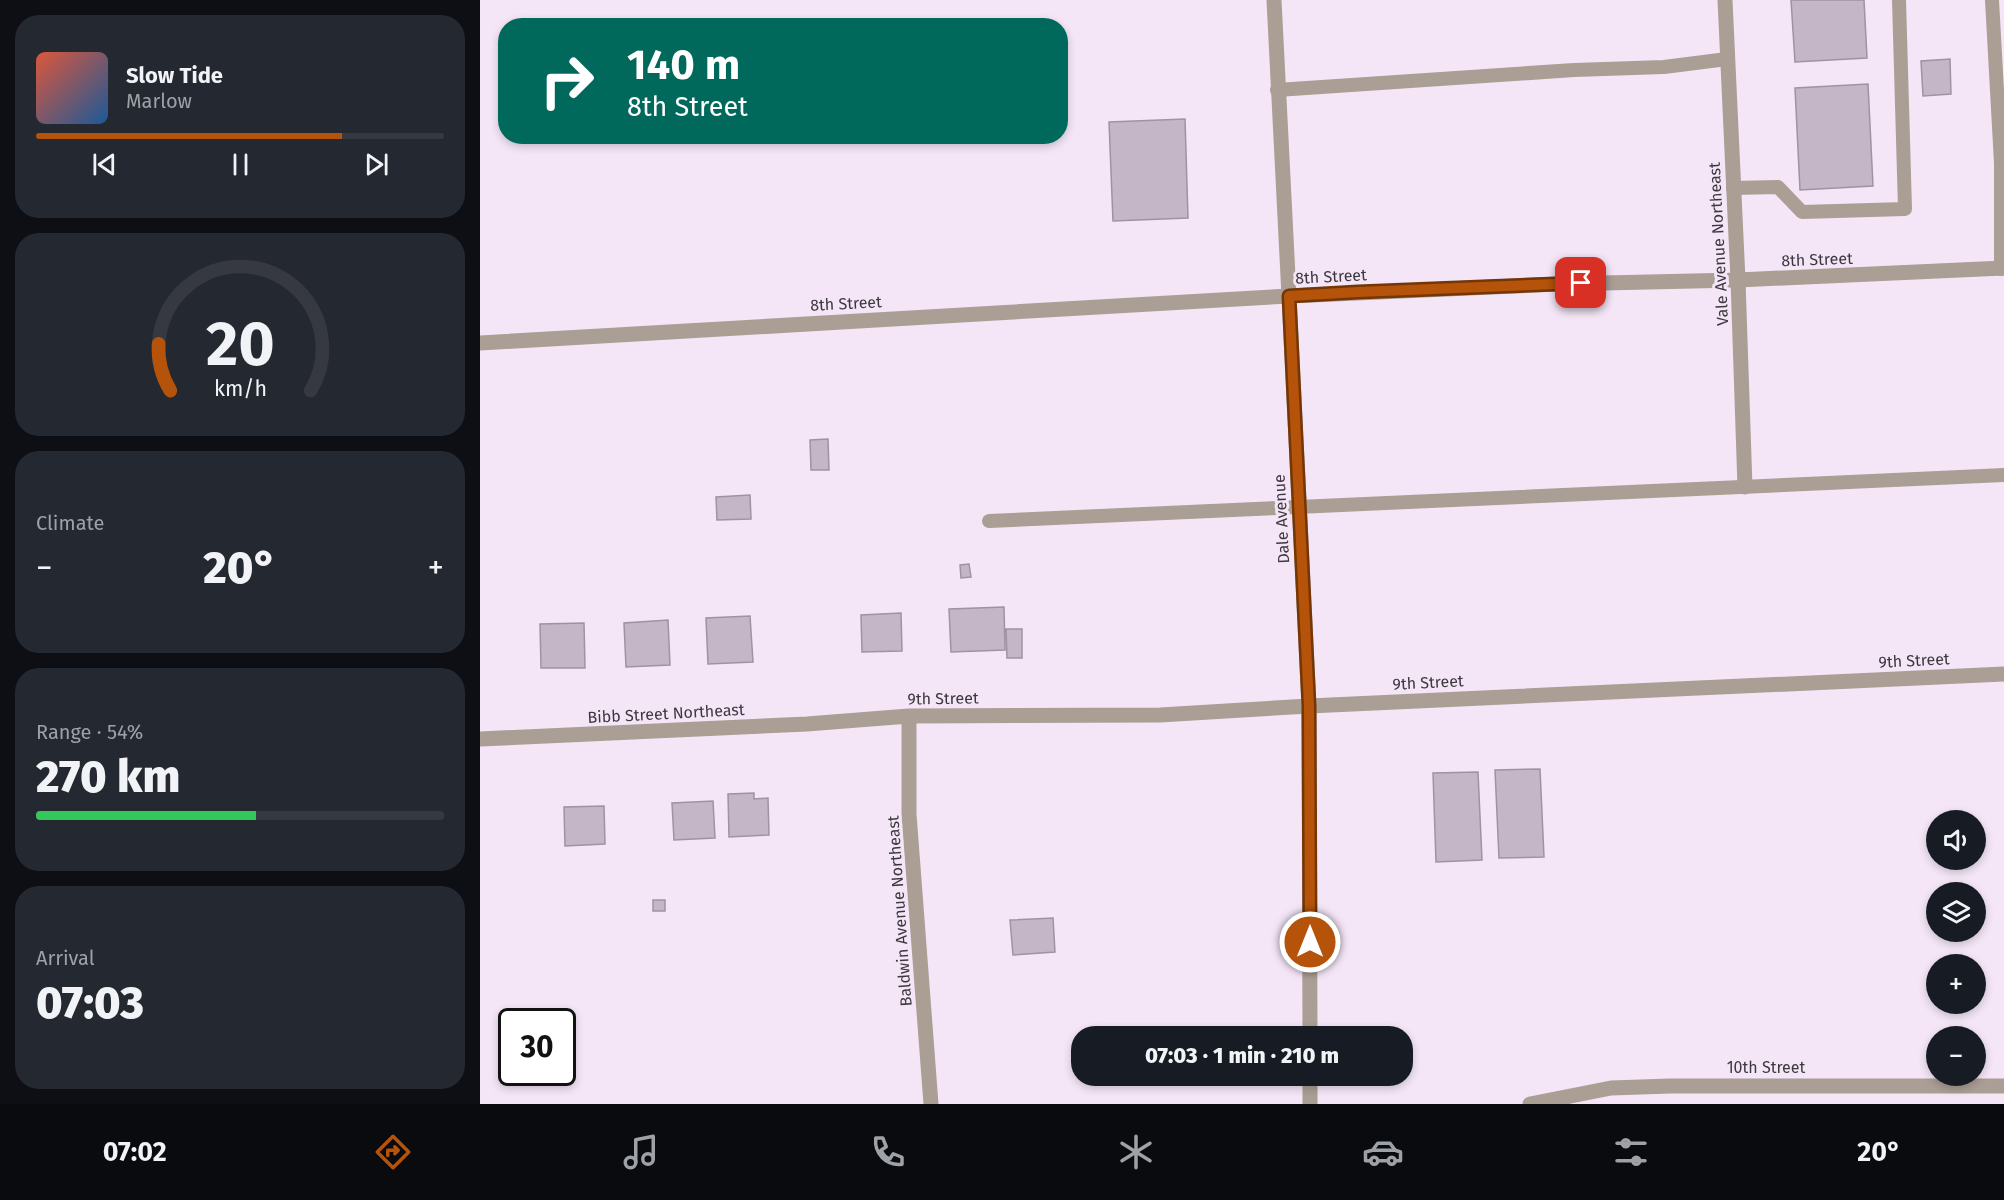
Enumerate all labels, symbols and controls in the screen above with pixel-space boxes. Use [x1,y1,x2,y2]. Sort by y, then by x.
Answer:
text: 140 m [627,40,740,90]
icon: right [528,42,606,120]
text: Slow Tide [126,62,223,89]
text: Marlow [126,89,192,113]
text: 8th Street [627,91,748,123]
icon: previous [88,148,121,181]
icon: pause [224,148,257,181]
icon: next [360,148,393,181]
street label: Vale Avenue Northeast [1705,162,1732,326]
street label: 8th Street [1781,249,1853,270]
pin [1555,257,1606,308]
street label: 8th Street [1295,265,1368,288]
icon: arrive [1564,266,1597,299]
street label: 8th Street [810,292,883,315]
text: 20 [206,307,274,382]
text: km/h [213,377,267,403]
street label: Dale Avenue [1270,474,1293,564]
text: Climate [36,511,104,535]
text: 20° [203,541,277,595]
text: − [36,548,53,588]
text: + [428,548,444,588]
street label: 9th Street [1878,649,1950,672]
street label: 9th Street [1392,671,1464,694]
street label: 9th Street [907,688,979,709]
street label: Bibb Street Northeast [587,700,745,727]
text: Range · 54% [36,720,143,744]
text: 270 km [36,750,180,804]
map controls [1926,810,1986,1086]
button: sound [1926,810,1986,870]
street label: Baldwin Avenue Northeast [883,815,916,1007]
button: layers [1926,882,1986,942]
position arrow [1278,910,1342,974]
text: Arrival [36,946,95,970]
button: + [1926,954,1986,1014]
text: 07:03 [36,976,144,1030]
speed limit sign: 30 [498,1008,576,1086]
button: − [1926,1026,1986,1086]
text: 07:03 · 1 min · 210 m [1145,1042,1339,1069]
street label: 10th Street [1727,1058,1806,1077]
icon: directions [372,1131,414,1173]
icon: music [620,1131,662,1173]
icon: phone [867,1131,909,1173]
icon: climate [1115,1131,1157,1173]
icon: car [1362,1131,1404,1173]
icon: filters [1610,1131,1652,1173]
text: 07:02 [103,1136,167,1168]
text: 20° [1857,1136,1901,1168]

